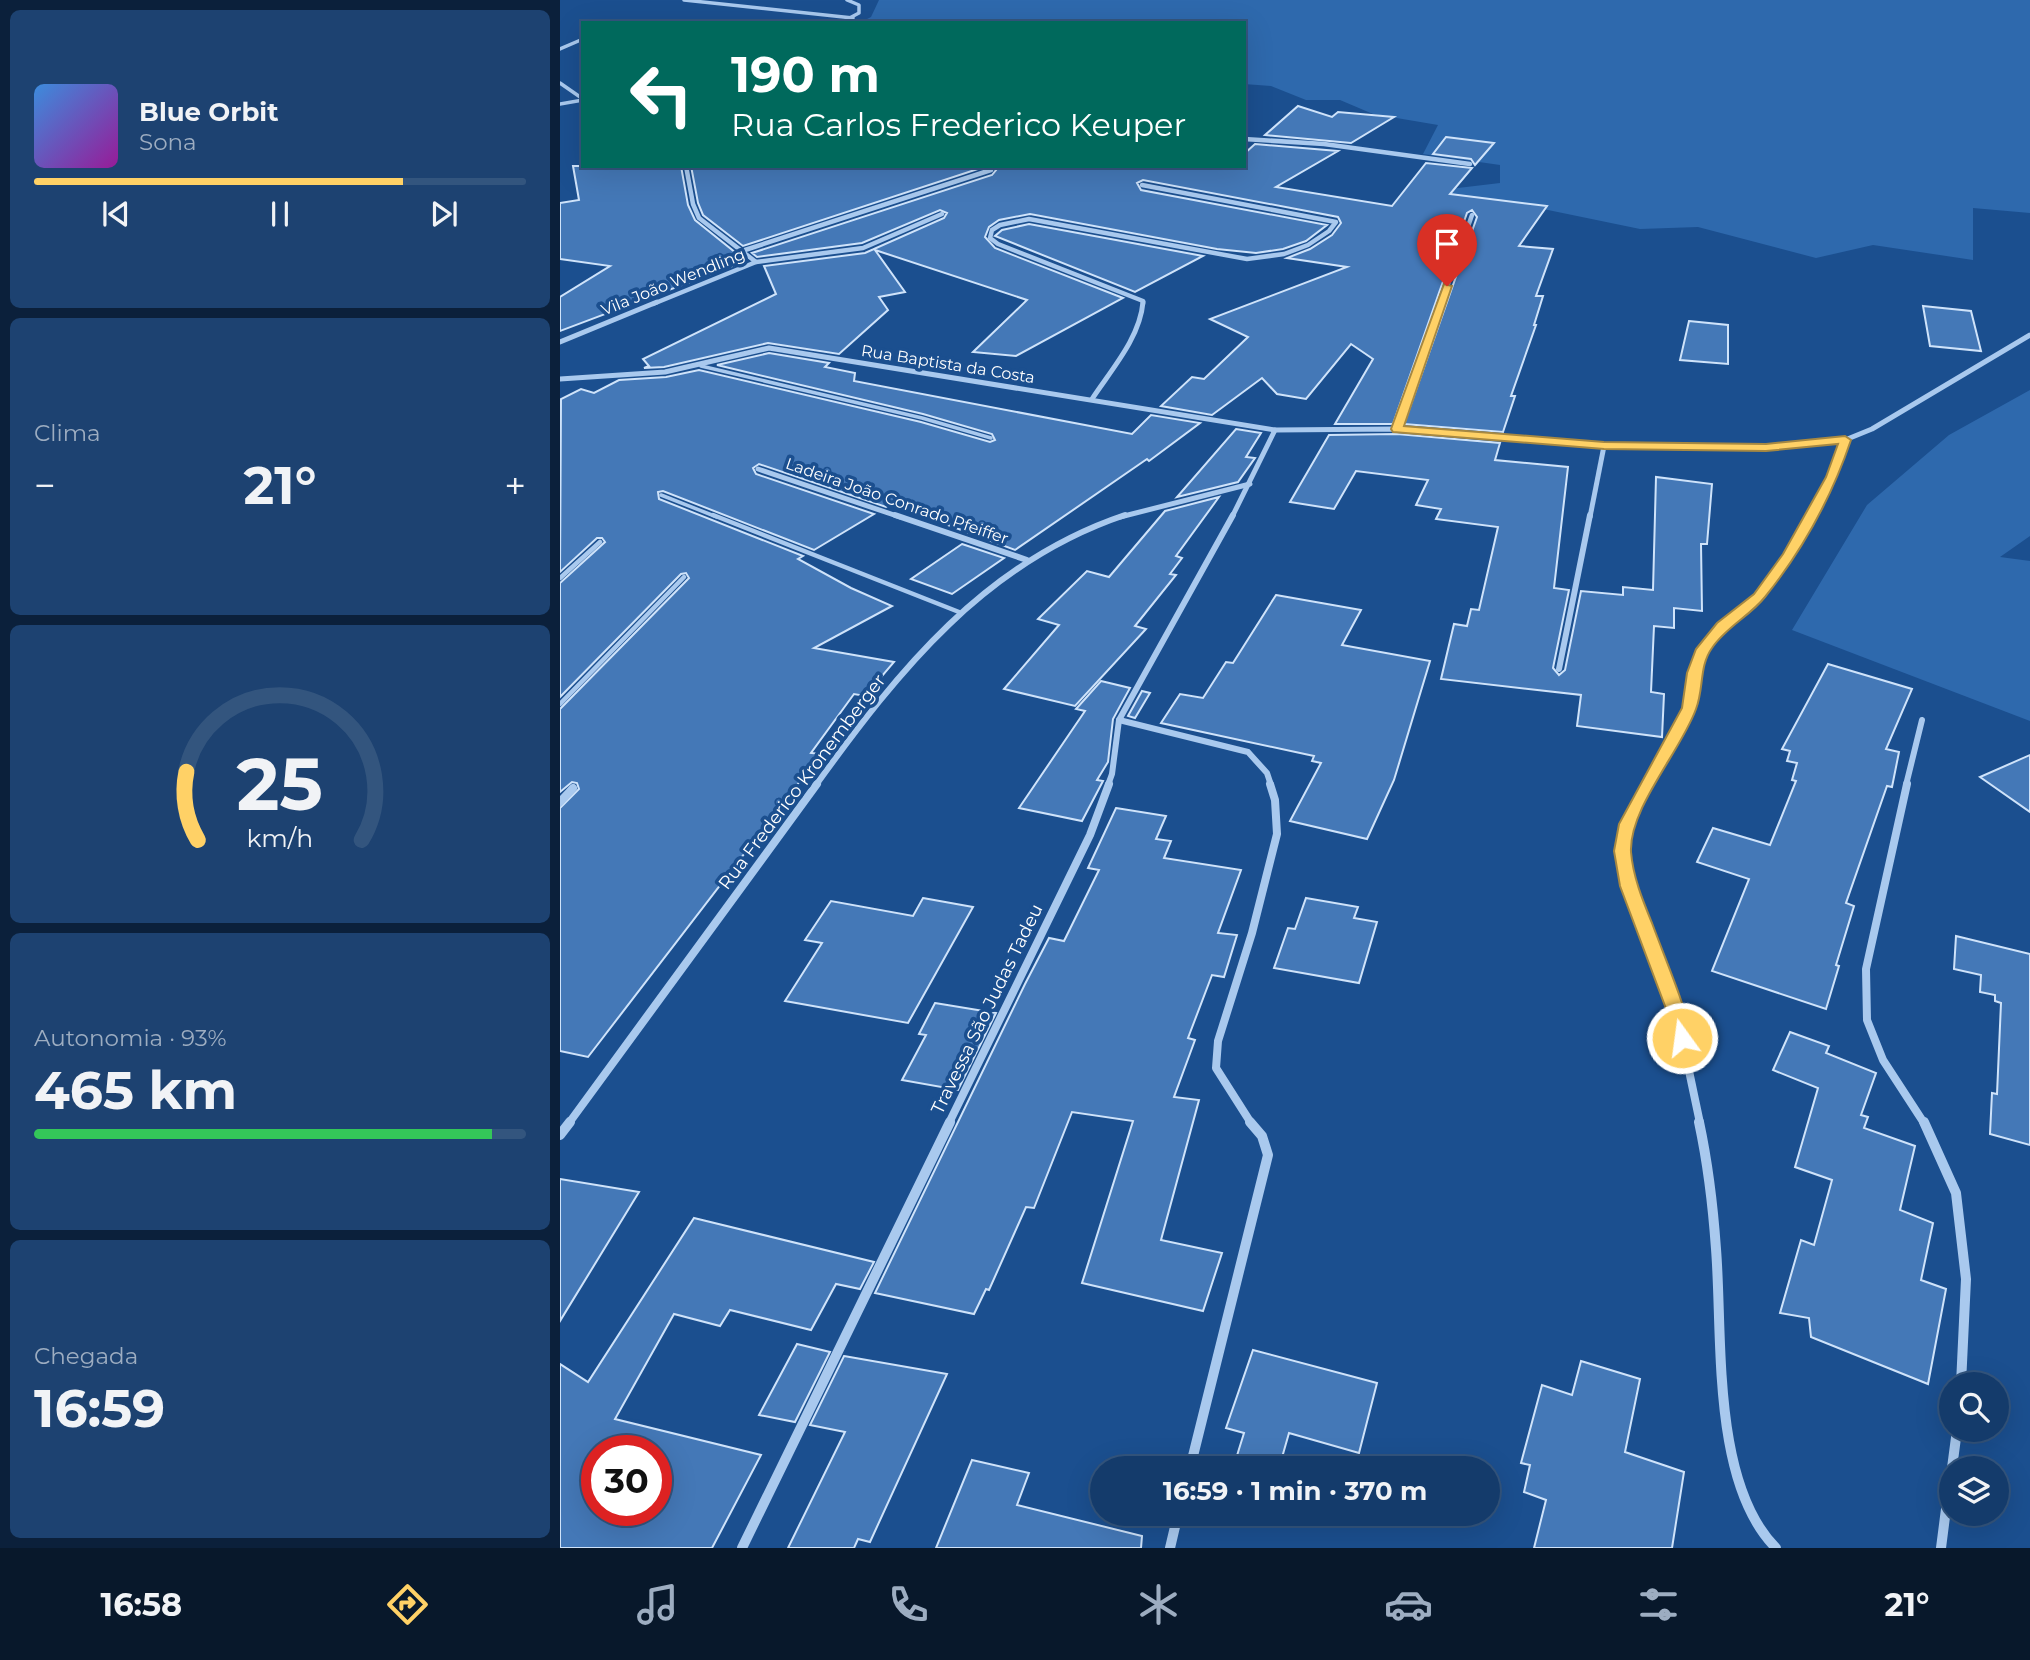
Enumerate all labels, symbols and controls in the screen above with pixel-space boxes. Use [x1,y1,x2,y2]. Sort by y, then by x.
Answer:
text: 190 m [731,45,880,104]
icon: left [616,49,707,140]
text: Blue Orbit [139,96,278,128]
text: Rua Carlos Frederico Keuper [731,105,1186,144]
text: Sona [139,128,197,156]
icon: previous [97,195,135,233]
icon: pause [261,195,299,233]
icon: next [425,195,463,233]
pin [1417,214,1477,286]
icon: arrive [1428,225,1466,263]
street label: Vila João Wendling [598,244,748,320]
street label: Rua Baptista da Costa [860,341,1036,387]
text: Clima [34,419,101,447]
text: 21° [244,454,316,517]
street label: Ladeira João Conrado Pfeiffer [783,454,1011,548]
text: − [34,462,56,509]
text: + [504,462,526,509]
street label: Rua Frederico Kronemberger [714,670,890,894]
text: 25 [237,740,323,828]
text: km/h [247,823,313,853]
street label: Travessa São Judas Tadeu [926,900,1048,1118]
position arrow [1645,1001,1719,1075]
text: Autonomia · 93% [34,1024,227,1052]
text: 465 km [34,1059,237,1122]
text: Chegada [34,1342,138,1370]
map controls [1939,1372,2009,1526]
button: search [1939,1372,2009,1442]
text: 16:59 [34,1377,165,1440]
speed limit sign: 30 [581,1435,672,1526]
button: layers [1939,1456,2009,1526]
text: 16:59 · 1 min · 370 m [1163,1475,1427,1507]
icon: directions [383,1580,432,1629]
icon: music [633,1580,682,1629]
icon: phone [884,1580,933,1629]
icon: climate [1134,1580,1183,1629]
icon: car [1384,1580,1433,1629]
icon: filters [1634,1580,1683,1629]
text: 16:58 [101,1585,182,1624]
text: 21° [1885,1585,1929,1624]

